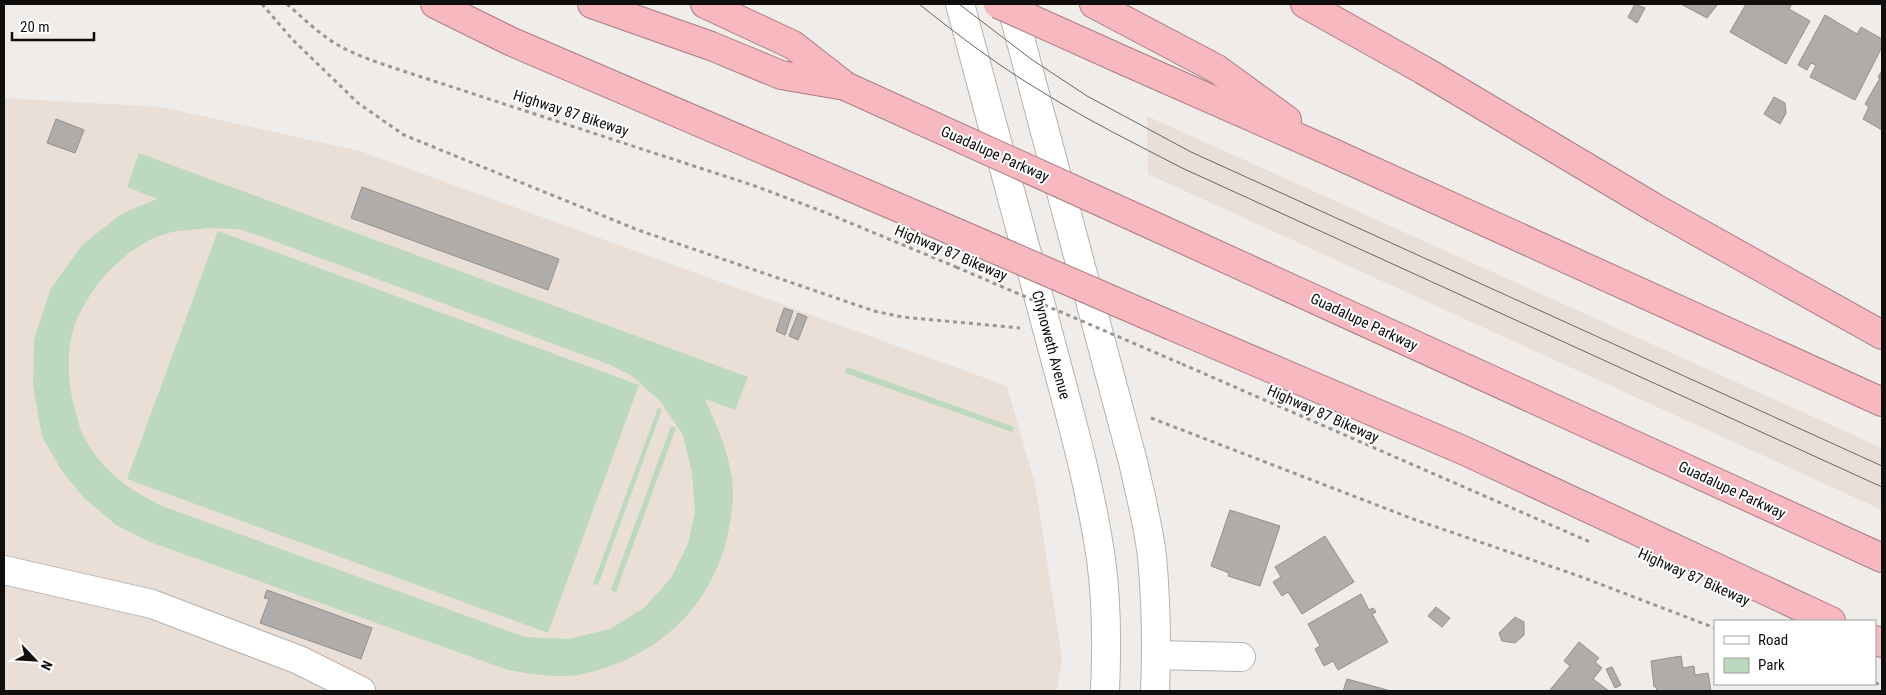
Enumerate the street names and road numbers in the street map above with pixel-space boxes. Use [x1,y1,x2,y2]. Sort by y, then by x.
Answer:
street label: Highway 87 Bikeway [511,86,631,140]
street label: Guadalupe Parkway [938,122,1052,186]
street label: Highway 87 Bikeway [892,221,1010,285]
street label: Chynoweth Avenue [1028,289,1074,401]
street label: Guadalupe Parkway [1307,289,1421,355]
street label: Highway 87 Bikeway [1264,381,1382,447]
street label: Guadalupe Parkway [1675,457,1789,523]
street label: Highway 87 Bikeway [1635,544,1753,610]

